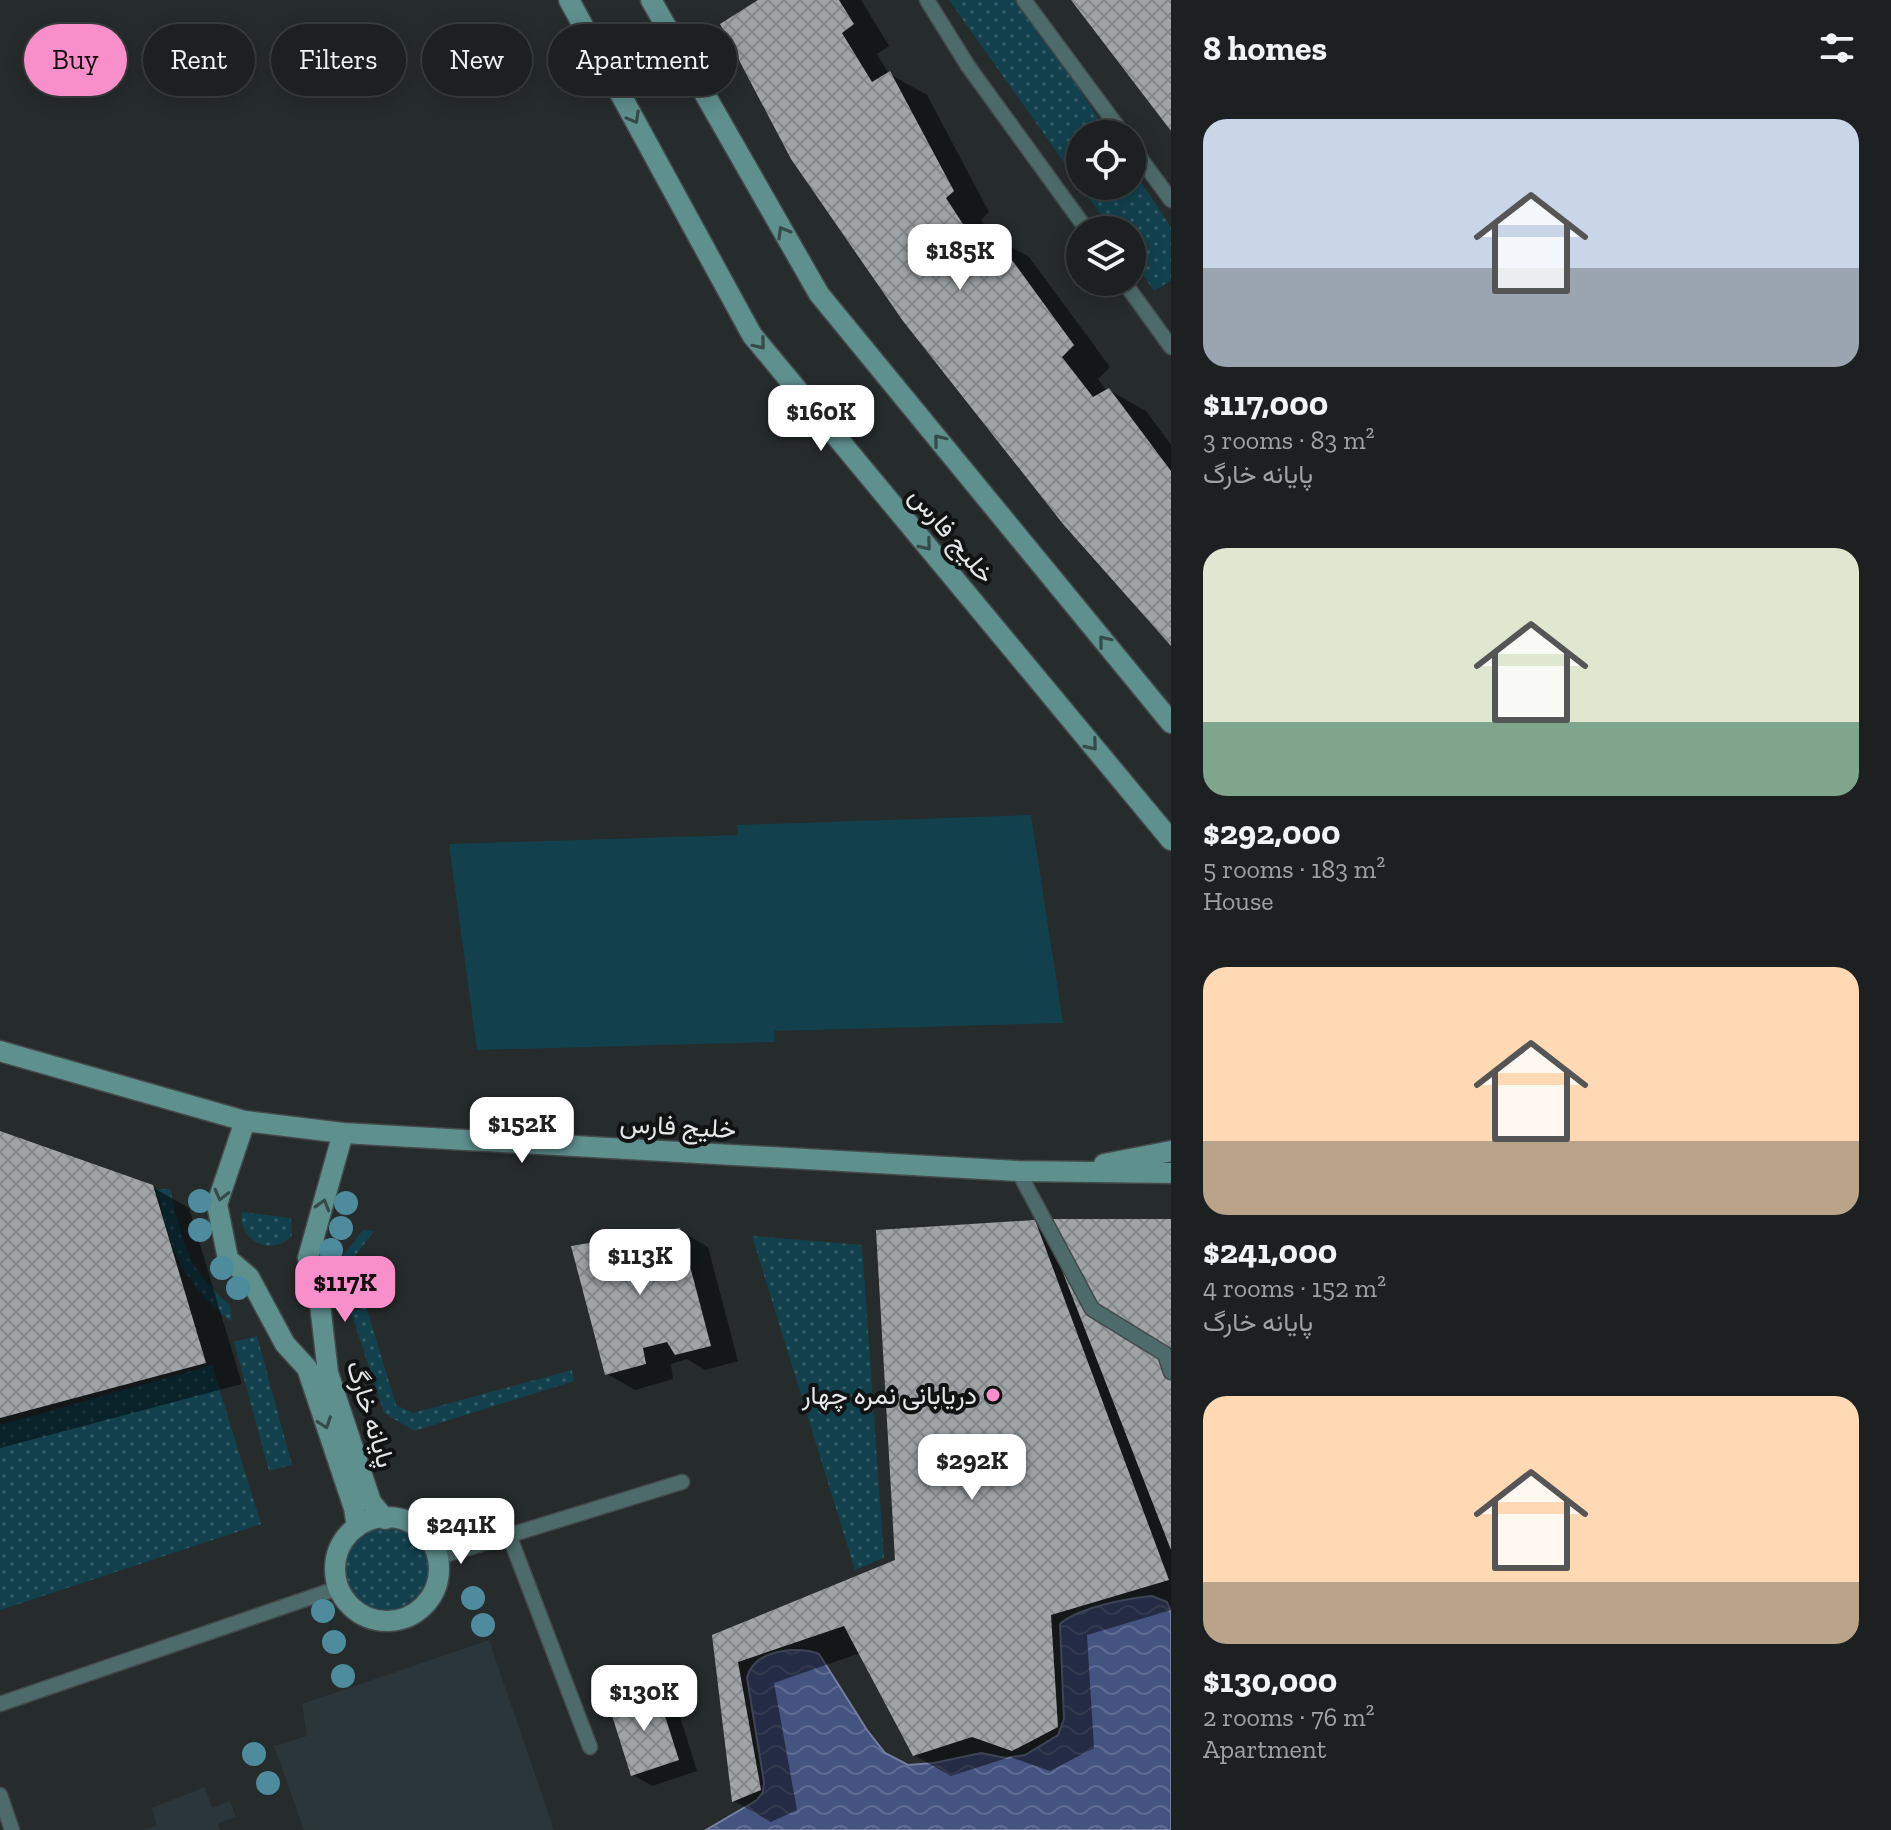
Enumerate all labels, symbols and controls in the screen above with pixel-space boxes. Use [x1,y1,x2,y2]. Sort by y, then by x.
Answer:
chip: Buy [24,24,127,96]
chip: Rent [143,24,255,96]
chip: Filters [271,24,406,96]
chip: New [422,24,532,96]
chip: Apartment [548,24,737,96]
icon: filters [1815,26,1859,70]
text: 8 homes [1203,28,1327,69]
one-way arrow [624,109,639,124]
map controls [1066,120,1146,296]
button: locate [1066,120,1146,200]
icon: home [1459,171,1603,315]
button: layers [1066,216,1146,296]
pin: $185K [904,224,1016,292]
one-way arrow [778,226,793,240]
text: $185K [926,234,994,266]
one-way arrow [750,335,765,350]
text: $117,000 [1203,383,1328,424]
pin: $160K [765,385,877,453]
text: $160K [786,395,856,427]
text: 3 rooms · 83 m² [1203,424,1375,456]
one-way arrow [934,435,949,449]
text: پایانه خارگ [1203,458,1313,490]
street label: خلیج فارس [901,480,1002,591]
one-way arrow [916,535,931,550]
icon: home [1459,600,1603,744]
one-way arrow [1099,635,1114,650]
one-way arrow [1082,736,1097,750]
text: $292,000 [1203,812,1341,853]
text: 5 rooms · 183 m² [1203,853,1385,885]
text: House [1203,885,1274,917]
icon: home [1459,1019,1603,1163]
pin: $152K [466,1097,578,1165]
text: $152K [488,1107,556,1139]
street label: خلیج فارس [619,1107,737,1147]
one-way arrow [214,1187,231,1201]
one-way arrow [314,1198,330,1212]
pin: $113K [584,1229,696,1297]
text: $241,000 [1203,1231,1337,1272]
text: $113K [607,1239,673,1271]
pin: $117K [289,1256,401,1324]
text: $117K [313,1266,377,1298]
text: 4 rooms · 152 m² [1203,1272,1386,1304]
text: پایانه خارگ [1203,1306,1313,1338]
street label: پایانه خارگ [338,1357,402,1472]
place label: دریابانی نمره چهار [801,1379,977,1413]
marker: دریابانی نمره چهار [984,1386,1002,1404]
one-way arrow [316,1415,332,1429]
pin: $292K [916,1434,1028,1502]
text: $292K [936,1444,1008,1476]
icon: home [1459,1448,1603,1592]
pin: $241K [405,1498,517,1566]
text: $241K [426,1508,496,1540]
text: $130,000 [1203,1660,1337,1701]
pin: $130K [588,1665,700,1733]
text: $130K [609,1675,679,1707]
text: 2 rooms · 76 m² [1203,1701,1375,1733]
text: Apartment [1203,1733,1326,1765]

